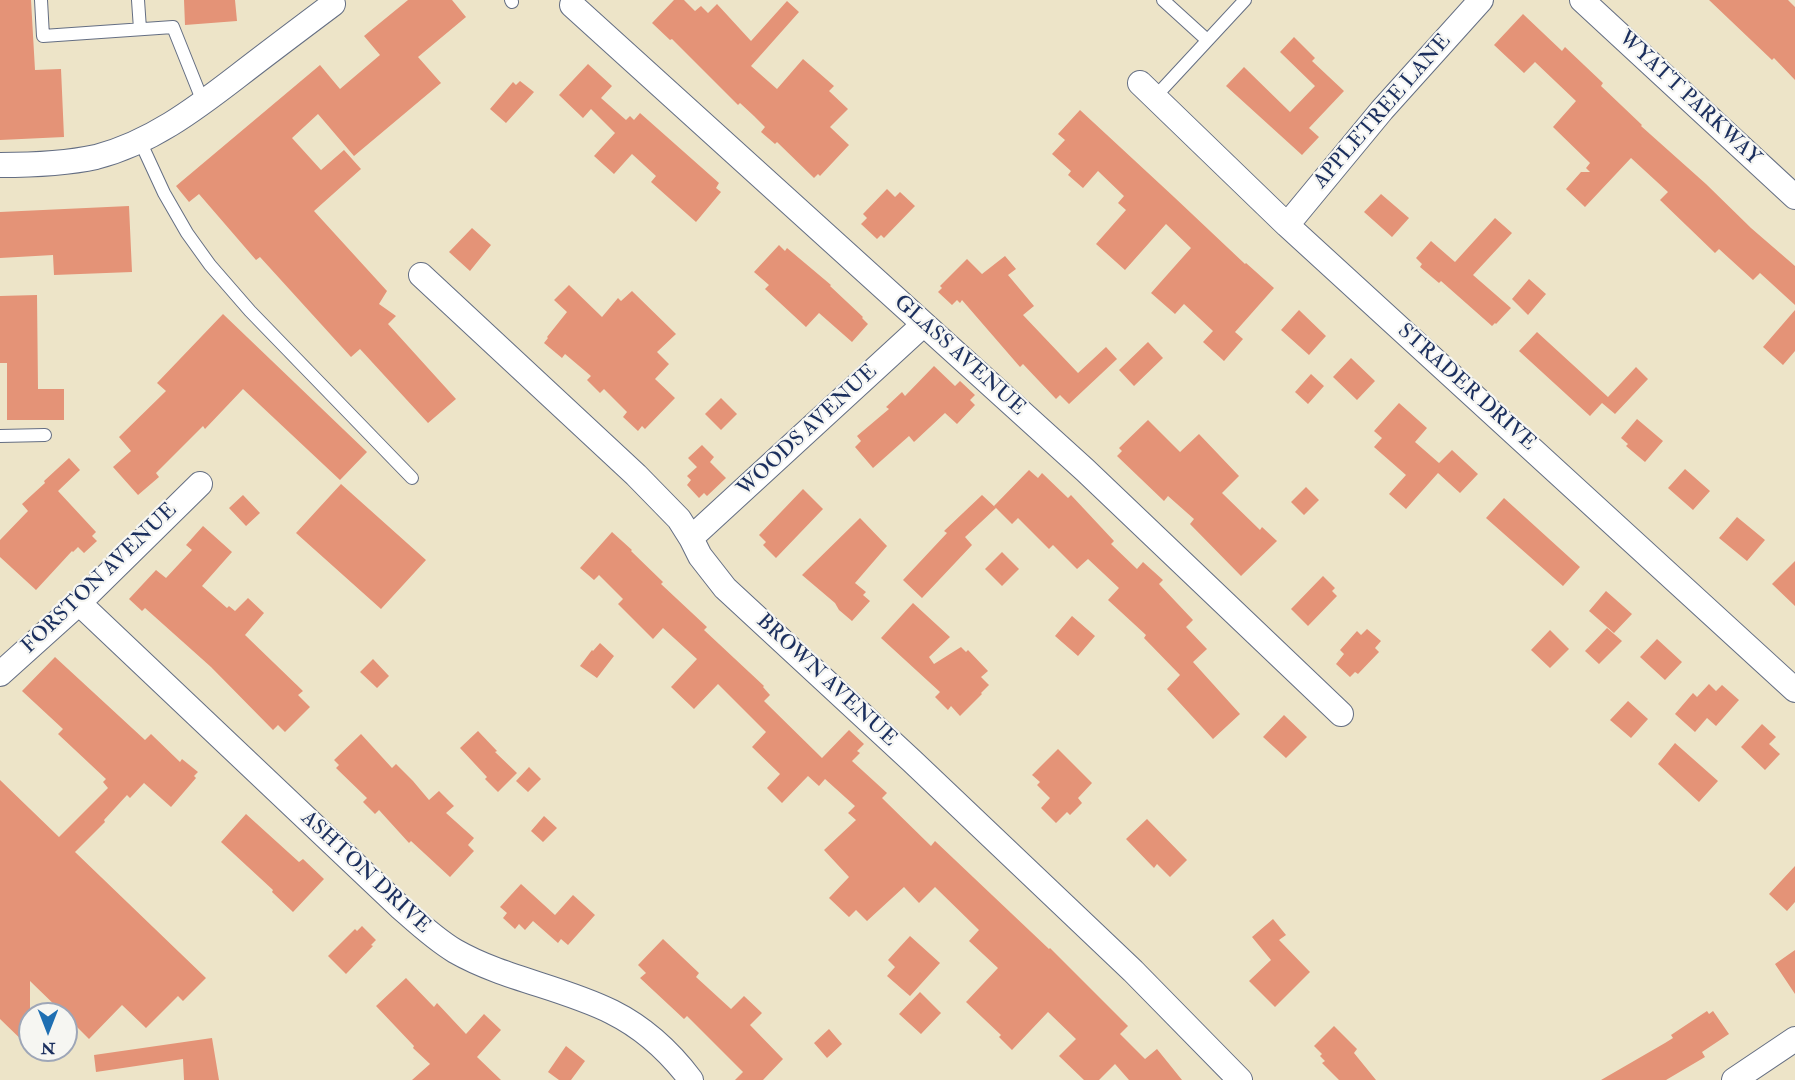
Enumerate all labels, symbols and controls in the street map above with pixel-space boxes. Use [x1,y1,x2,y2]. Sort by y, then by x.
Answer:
street label: WYATT PARKWAY [1612,26,1766,172]
street label: APPLETREE LANE [1309,30,1457,194]
street label: GLASS AVENUE [888,290,1030,422]
street label: STRADER DRIVE [1392,319,1540,457]
street label: WOODS AVENUE [733,360,883,502]
street label: FORSTON AVENUE [17,498,183,660]
street label: BROWN AVENUE [751,609,901,753]
street label: ASHTON DRIVE [295,806,435,940]
north arrow [18,1002,78,1062]
text: N [41,1038,55,1058]

